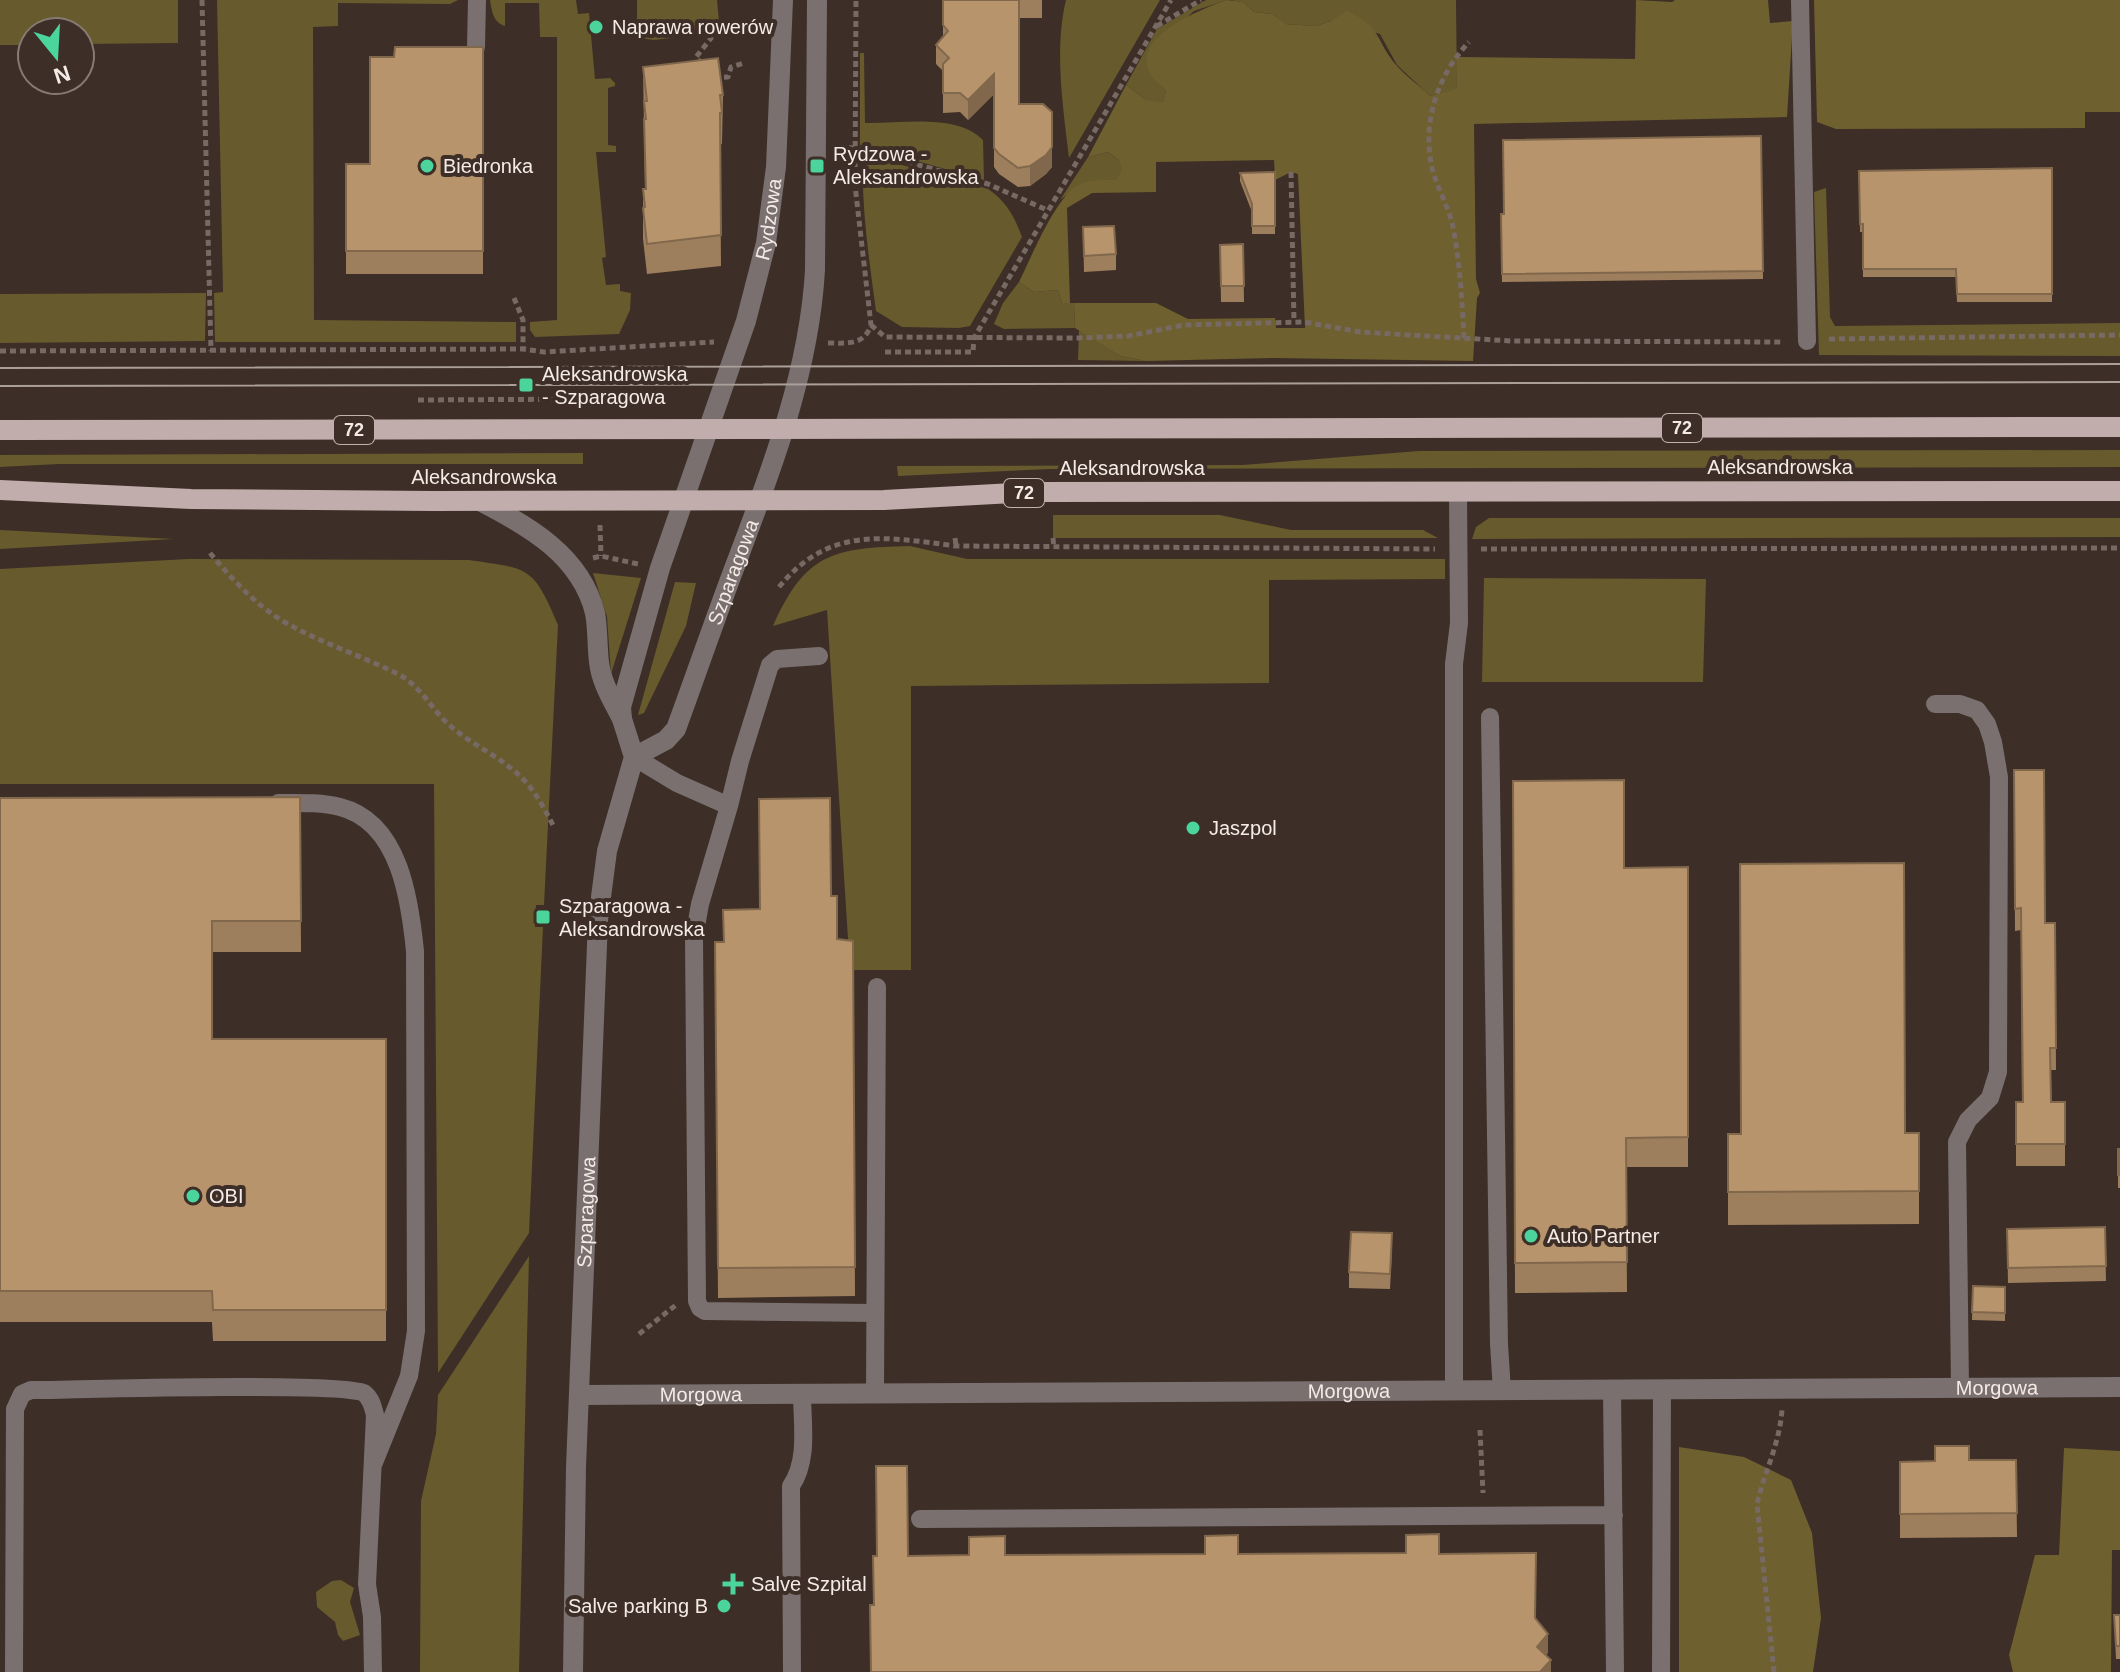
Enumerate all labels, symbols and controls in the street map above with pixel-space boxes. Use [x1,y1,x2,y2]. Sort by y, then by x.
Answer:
north arrow [16,16,96,96]
place label: Naprawa rowerów [612,16,774,38]
marker: Naprawa rowerów [587,18,605,36]
text: N [51,60,73,89]
place label: Rydzowa - Aleksandrowska [833,143,980,188]
place label: Biedronka [443,155,534,177]
marker: Biedronka [418,157,436,175]
marker: Rydzowa - Aleksandrowska [808,157,826,175]
street label: Rydzowa [751,176,785,263]
place label: Aleksandrowska - Szparagowa [542,363,689,408]
marker: Aleksandrowska - Szparagowa [517,376,535,394]
road number: 72 [1662,414,1702,442]
road number: 72 [334,416,374,444]
street label: Aleksandrowska [1707,456,1854,478]
street label: Aleksandrowska [1059,457,1206,479]
street label: Aleksandrowska [411,466,558,488]
road number: 72 [1004,479,1044,507]
street label: Szparagowa [703,515,763,628]
place label: Jaszpol [1209,817,1277,839]
marker: Jaszpol [1184,819,1202,837]
place label: Szparagowa - Aleksandrowska [559,895,706,940]
marker: Szparagowa - Aleksandrowska [534,908,552,926]
street label: Szparagowa [573,1155,600,1268]
place label: OBI [209,1185,243,1207]
marker: OBI [184,1187,202,1205]
place label: Auto Partner [1547,1225,1660,1247]
marker: Auto Partner [1522,1227,1540,1245]
street label: Morgowa [1956,1376,2039,1399]
street label: Morgowa [1308,1380,1391,1402]
street label: Morgowa [660,1383,743,1406]
marker: Salve Szpital [722,1573,744,1595]
place label: Salve Szpital [751,1573,867,1595]
place label: Salve parking B [568,1595,708,1617]
marker: Salve parking B [715,1597,733,1615]

